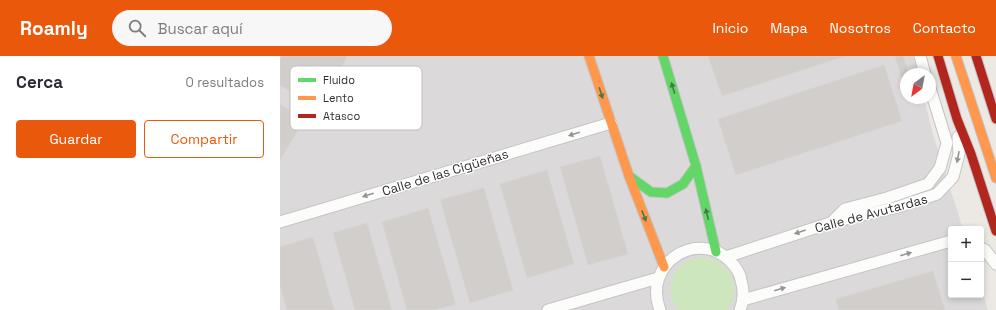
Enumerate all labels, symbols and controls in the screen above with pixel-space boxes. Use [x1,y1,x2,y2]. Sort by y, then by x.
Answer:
search box [112,10,392,46]
text: Roamly [20,16,88,41]
icon: search [126,17,148,39]
text: Buscar aquí [158,19,243,38]
text: Inicio [712,19,748,37]
text: Mapa [770,19,808,37]
text: Nosotros [830,19,891,37]
text: Contacto [913,19,976,37]
legend [290,66,422,130]
north arrow [900,68,936,104]
text: Cerca [16,71,63,93]
text: Fluido [323,73,355,87]
text: 0 resultados [185,74,264,91]
one-way arrow [670,82,676,94]
one-way arrow [598,87,604,99]
text: Lento [323,91,354,105]
text: Atasco [323,109,360,123]
button: Guardar [16,120,136,158]
button: Compartir [144,120,264,158]
one-way arrow [567,131,579,137]
street label: Calle de las Cigüeñas [380,145,511,200]
one-way arrow [954,151,960,164]
street label: Calle de Avutardas [813,190,930,237]
one-way arrow [362,192,374,198]
one-way arrow [704,208,710,220]
one-way arrow [641,210,647,222]
map controls [948,226,984,298]
button: + [948,226,984,262]
one-way arrow [794,230,806,236]
one-way arrow [899,250,912,256]
button: − [948,262,984,298]
one-way arrow [775,286,787,292]

